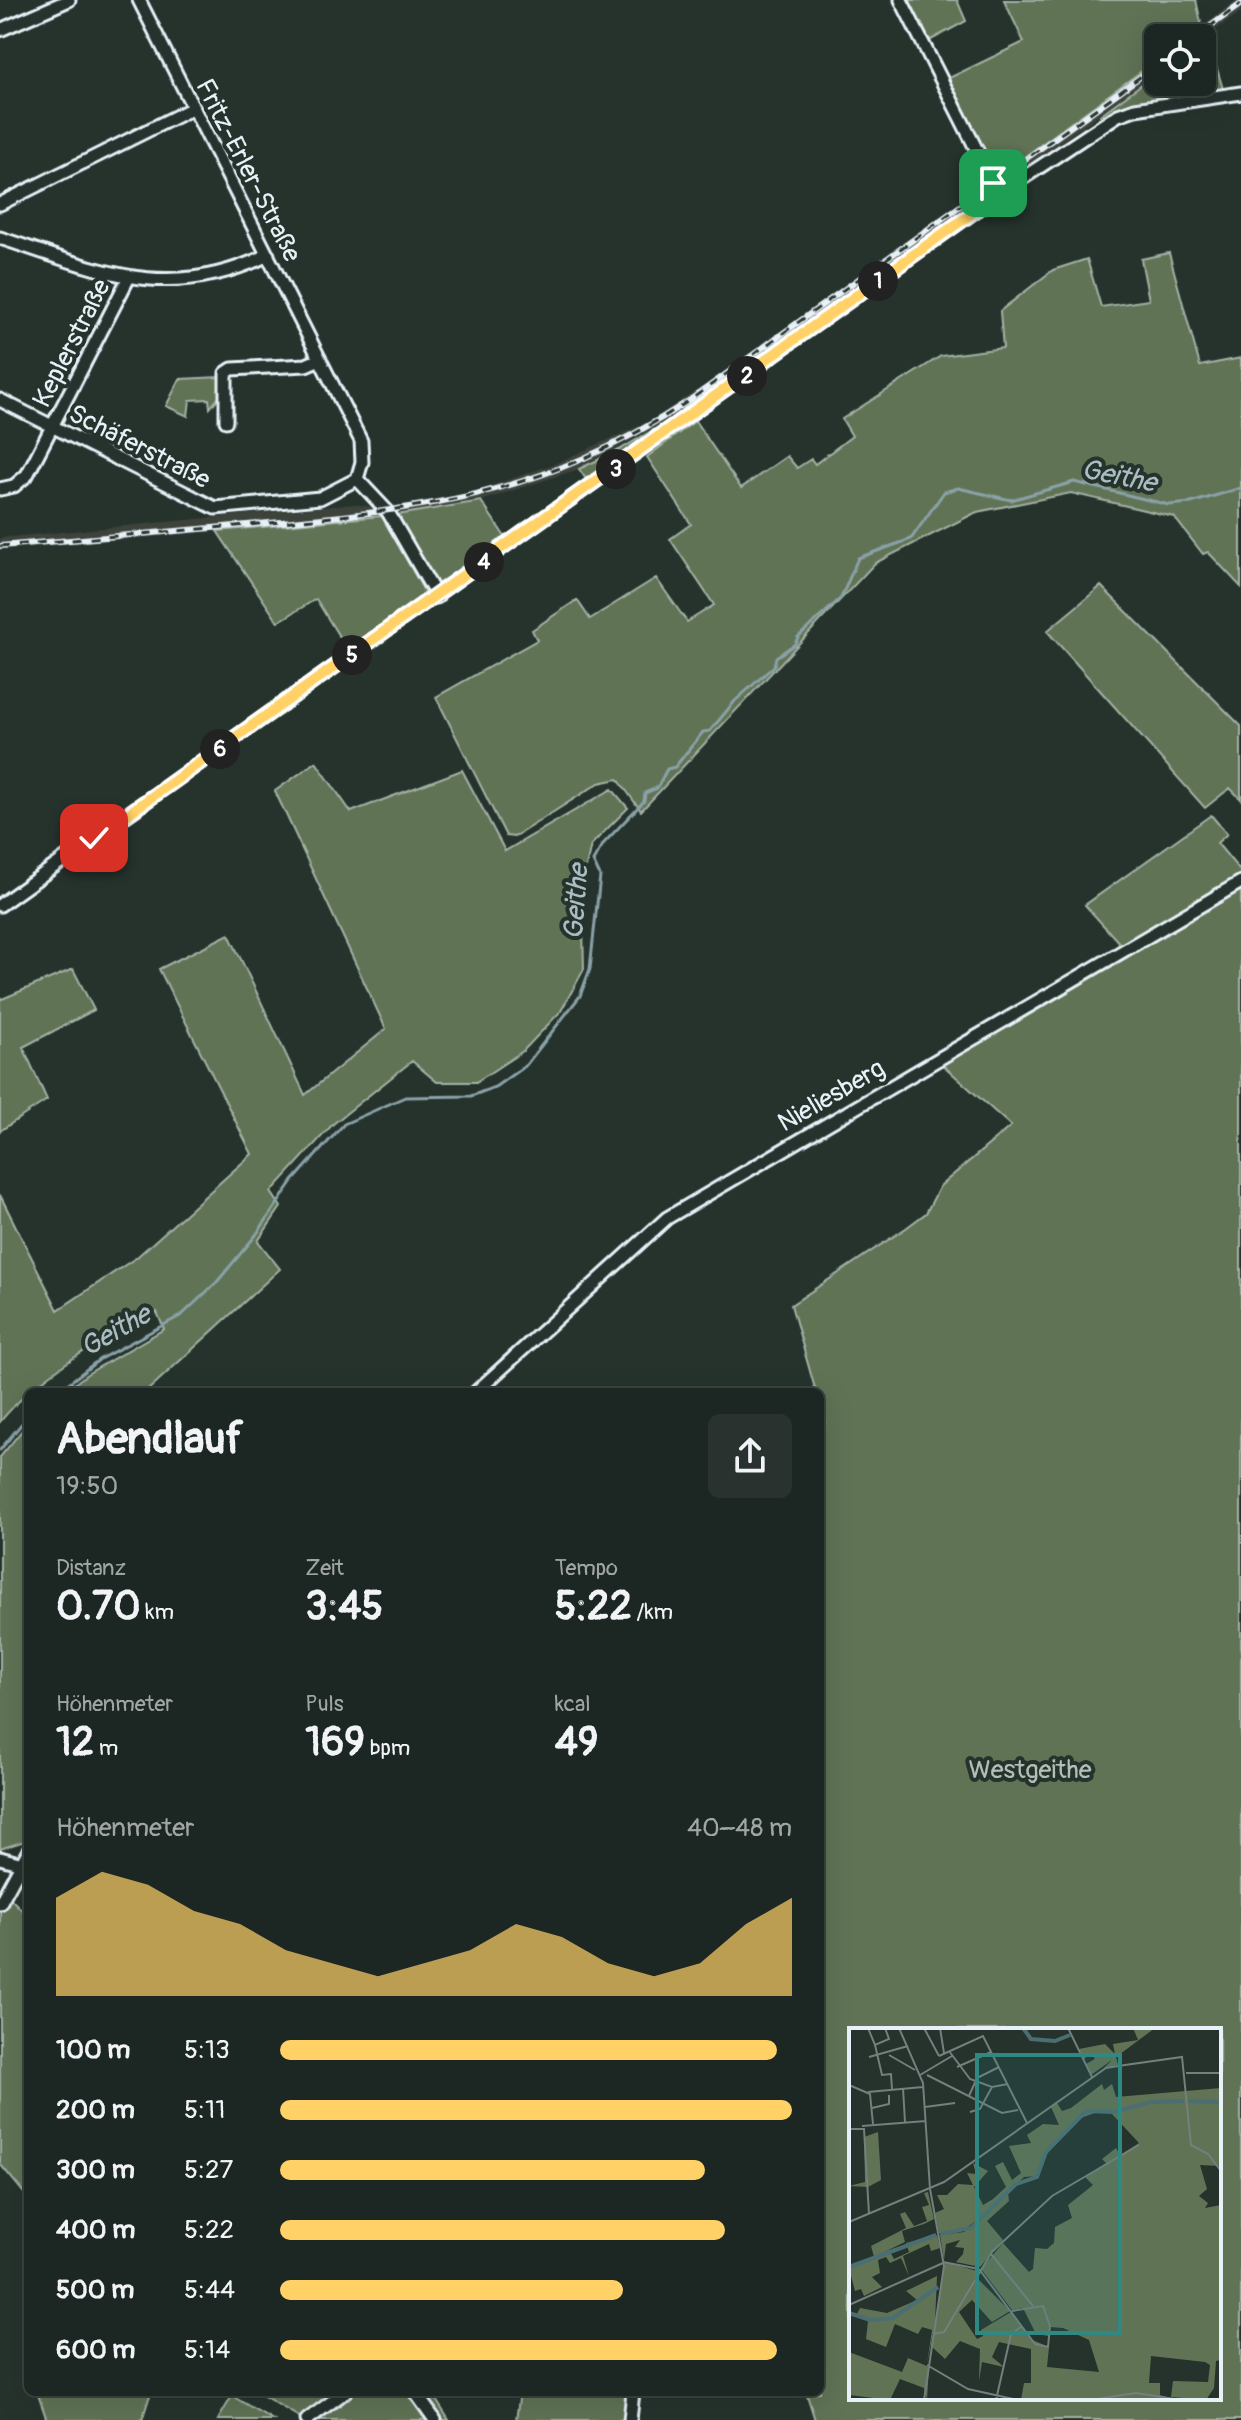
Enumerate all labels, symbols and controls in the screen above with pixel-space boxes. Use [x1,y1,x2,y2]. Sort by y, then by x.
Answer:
map controls [1144,24,1216,96]
button: locate [1144,24,1216,96]
street label: Fritz-Erler-Straße [188,74,308,267]
pin [959,149,1027,217]
icon: arrive [971,161,1015,205]
pin: 1 [858,261,898,301]
text: 1 [874,267,882,295]
street label: Keplerstraße [26,274,118,413]
pin: 2 [727,356,767,396]
text: 2 [741,362,753,390]
street label: Schäferstraße [63,398,216,496]
pin: 3 [596,449,636,489]
water label: Geithe [1078,452,1162,501]
text: 3 [610,455,622,483]
pin: 4 [464,542,504,582]
text: 4 [478,548,490,576]
pin: 5 [332,635,372,675]
text: 5 [346,641,358,669]
pin: 6 [200,729,240,769]
text: 6 [214,735,226,763]
pin [60,804,128,872]
icon: check [72,816,116,860]
water label: Geithe [556,860,597,941]
street label: Nieliesberg [772,1052,891,1139]
water label: Geithe [74,1296,160,1365]
text: Abendlauf [56,1412,243,1467]
button: share [708,1414,792,1498]
text: 19:50 [56,1470,118,1502]
text: Distanz [56,1554,126,1582]
text: Zeit [305,1554,344,1582]
text: Tempo [555,1554,618,1582]
text: 0.70 [56,1582,141,1631]
text: 3:45 [305,1582,383,1631]
text: 5:22 [555,1582,632,1631]
text: km [141,1598,174,1626]
text: /km [632,1598,673,1626]
text: Höhenmeter [56,1690,173,1718]
text: Puls [305,1690,344,1718]
text: kcal [555,1690,590,1718]
text: 12 [56,1718,94,1767]
text: 169 [305,1718,365,1767]
text: 49 [555,1718,598,1767]
text: m [94,1734,118,1762]
text: bpm [365,1734,410,1762]
park label: Westgeithe [968,1754,1092,1786]
text: Höhenmeter [56,1812,194,1844]
text: 40–48 m [687,1812,792,1844]
inset map [849,2028,1221,2400]
text: 100 m [56,2034,130,2066]
text: 5:13 [184,2034,230,2066]
text: 200 m [56,2094,135,2126]
text: 5:11 [184,2094,225,2126]
text: 300 m [56,2154,135,2186]
text: 5:27 [184,2154,233,2186]
text: 400 m [56,2214,135,2246]
text: 5:22 [184,2214,234,2246]
text: 500 m [56,2274,134,2306]
text: 5:44 [184,2274,235,2306]
text: 600 m [56,2334,135,2366]
text: 5:14 [184,2334,230,2366]

